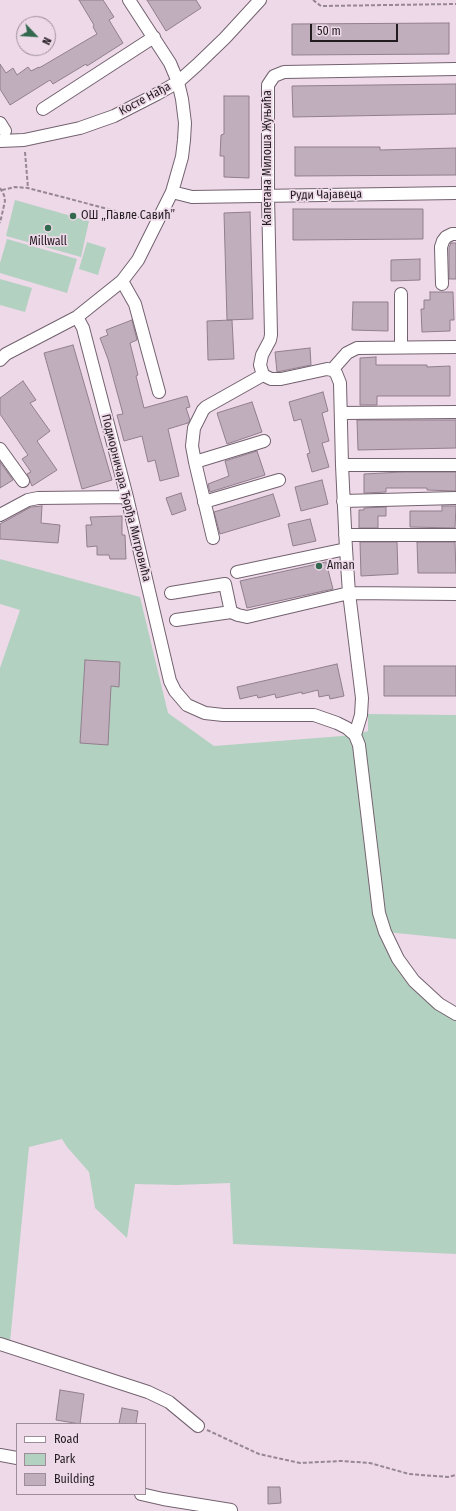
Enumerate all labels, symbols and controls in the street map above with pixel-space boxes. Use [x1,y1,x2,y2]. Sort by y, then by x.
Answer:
north arrow [16,16,56,56]
scale bar [312,16,400,42]
text: 50 m [317,24,341,38]
text: N [39,35,54,47]
street label: Косте Нађа [117,79,173,119]
street label: Капетана Милоша Жуњића [261,90,275,226]
street label: Руди Чајавеца [290,187,362,203]
place label: ОШ „Павле Савић” [81,209,175,223]
marker: ОШ „Павле Савић” [68,211,78,221]
marker: Millwall [43,223,53,233]
place label: Millwall [29,235,67,249]
street label: Подморничара Ђорђа Митровића [98,413,154,583]
place label: Aman [327,559,355,573]
marker: Aman [314,561,324,571]
legend [16,1423,146,1495]
text: Road [54,1432,79,1446]
text: Park [54,1452,75,1466]
text: Building [54,1472,94,1486]

